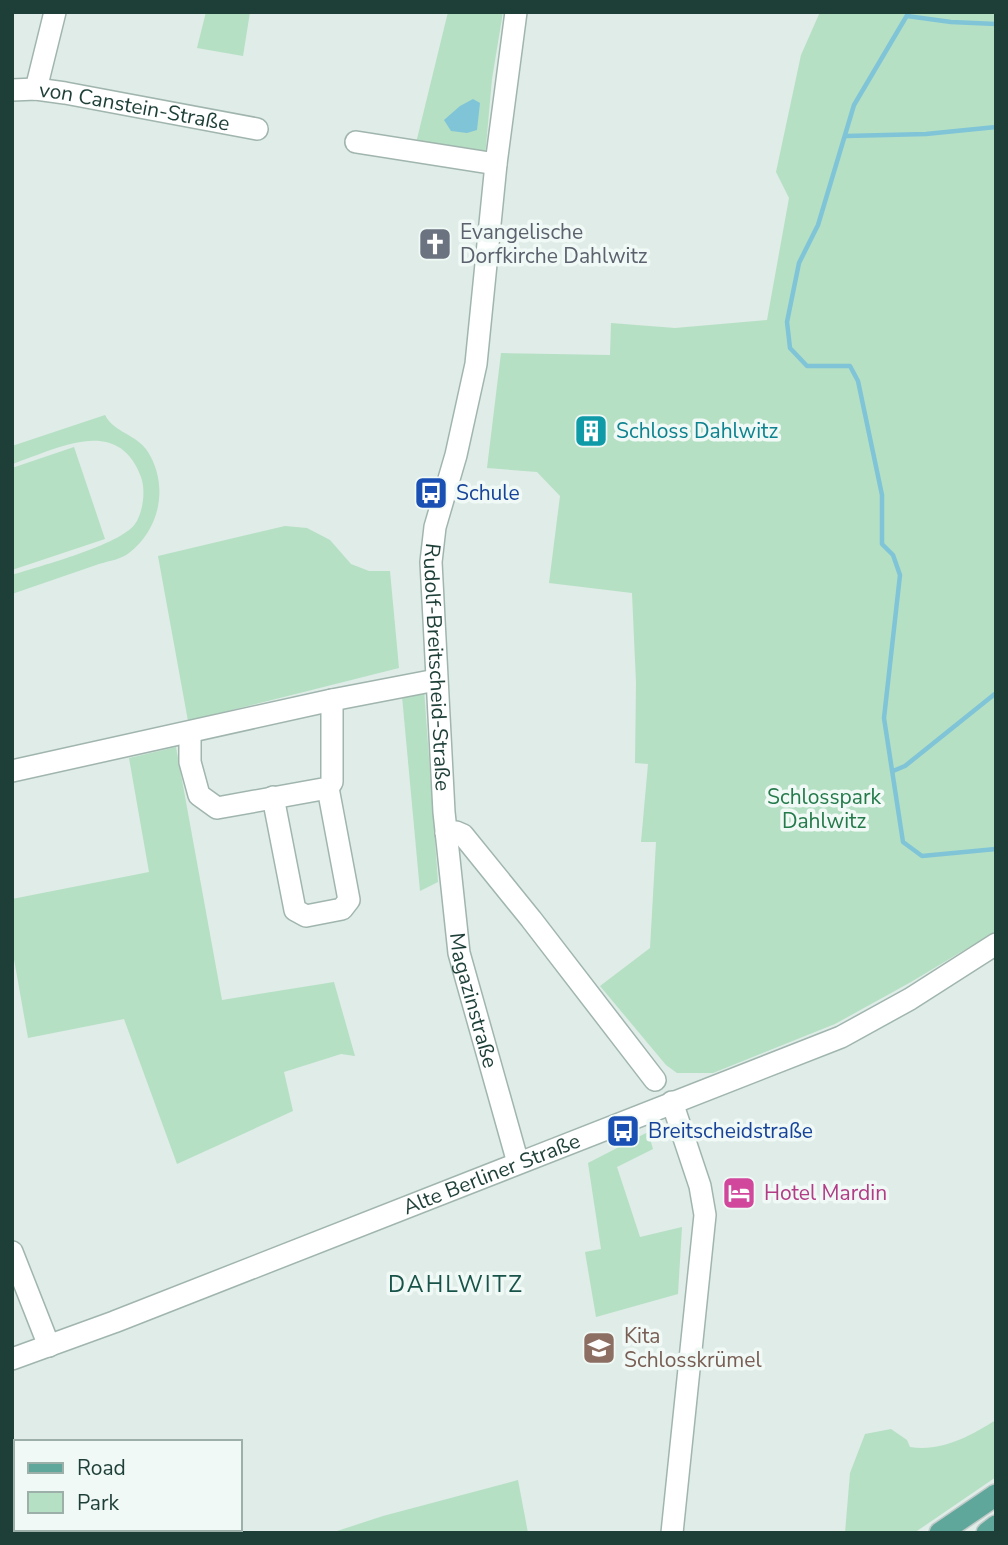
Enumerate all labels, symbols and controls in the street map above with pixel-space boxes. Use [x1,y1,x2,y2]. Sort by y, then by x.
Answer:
street label: von Canstein-Straße [37,76,232,138]
place label: Evangelische Dorfkirche Dahlwitz [460,218,648,270]
church icon: Evangelische Dorfkirche Dahlwitz [416,225,454,263]
building icon: Schloss Dahlwitz [572,412,610,450]
place label: Schloss Dahlwitz [616,417,778,445]
bus stop icon: Schule [412,474,450,512]
place label: Schule [456,479,520,507]
street label: Rudolf-Breitscheid-Straße [417,542,457,792]
park label: Schlosspark Dahlwitz [767,783,881,835]
street label: Magazinstraße [443,931,505,1071]
bus stop icon: Breitscheidstraße [604,1112,642,1150]
place label: Breitscheidstraße [648,1117,813,1145]
street label: Alte Berliner Straße [399,1127,584,1221]
hotel icon: Hotel Mardin [720,1174,758,1212]
place label: Hotel Mardin [764,1179,887,1207]
district label: DAHLWITZ [388,1269,524,1300]
place label: Kita Schlosskrümel [624,1322,763,1374]
school or university icon: Kita Schlosskrümel [580,1329,618,1367]
legend [14,1440,242,1531]
text: Road [77,1454,126,1482]
text: Park [77,1489,119,1517]

